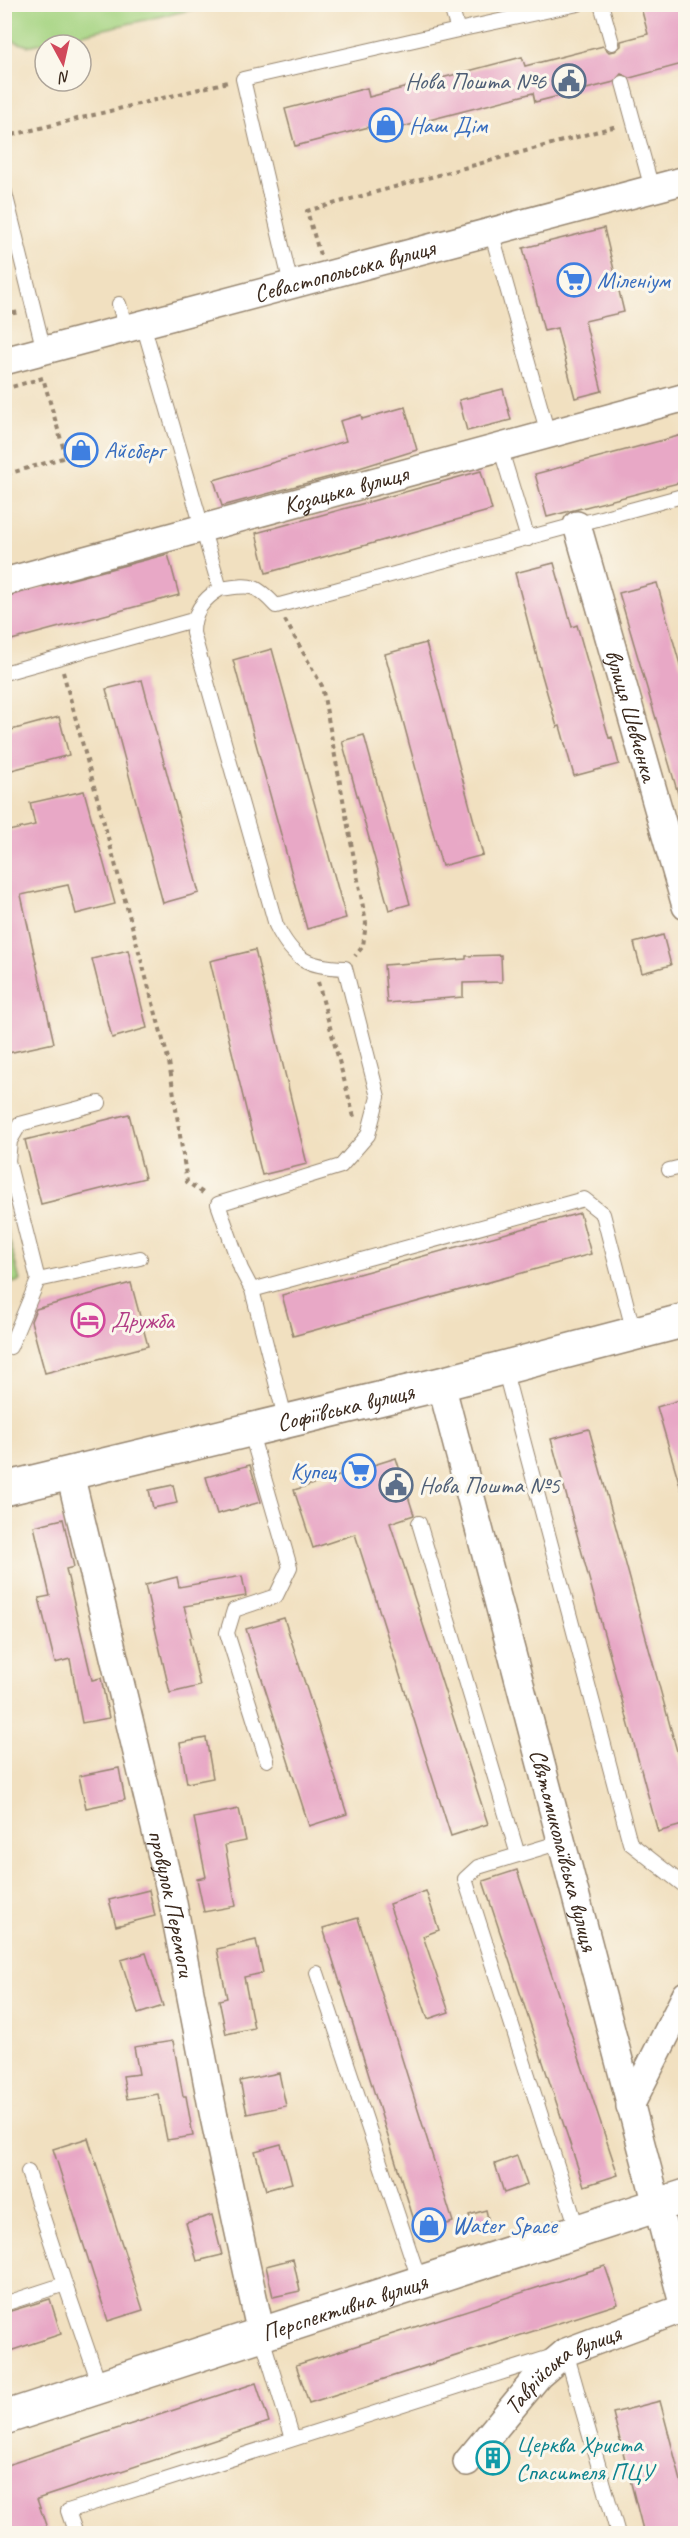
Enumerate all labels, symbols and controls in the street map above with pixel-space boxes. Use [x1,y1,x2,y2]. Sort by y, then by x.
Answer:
north arrow [33,33,93,93]
public building icon: Нова Пошта №6 [551,63,587,99]
text: N [56,66,71,88]
place label: Нова Пошта №6 [405,66,547,96]
shop icon: Наш Дім [368,107,404,143]
place label: Наш Дім [409,110,489,140]
street label: Севастопольська вулиця [251,232,439,309]
supermarket icon: Міленіум [556,262,592,298]
place label: Міленіум [597,265,672,295]
shop icon: Айсберг [63,432,99,468]
place label: Айсберг [104,435,168,465]
street label: Козацька вулиця [280,458,413,521]
street label: вулиця Шевченка [598,646,665,787]
hotel icon: Дружба [70,1302,106,1338]
place label: Дружба [111,1305,175,1335]
street label: Софіївська вулиця [274,1376,418,1438]
supermarket icon: Купец [341,1453,377,1489]
place label: Купец [290,1456,338,1486]
public building icon: Нова Пошта №5 [378,1467,414,1503]
place label: Нова Пошта №5 [419,1470,561,1500]
street label: Святомиколаївська вулиця [523,1746,605,1956]
street label: провулок Перемоги [141,1827,202,1981]
shop icon: Water Space [411,2207,447,2243]
place label: Water Space [452,2210,559,2240]
street label: Перспективна вулиця [258,2266,432,2348]
street label: Таврійська вулиця [498,2317,626,2421]
place label: Церква Христа Спасителя ПЦУ [516,2429,657,2487]
building icon: Церква Христа Спасителя ПЦУ [475,2440,511,2476]

